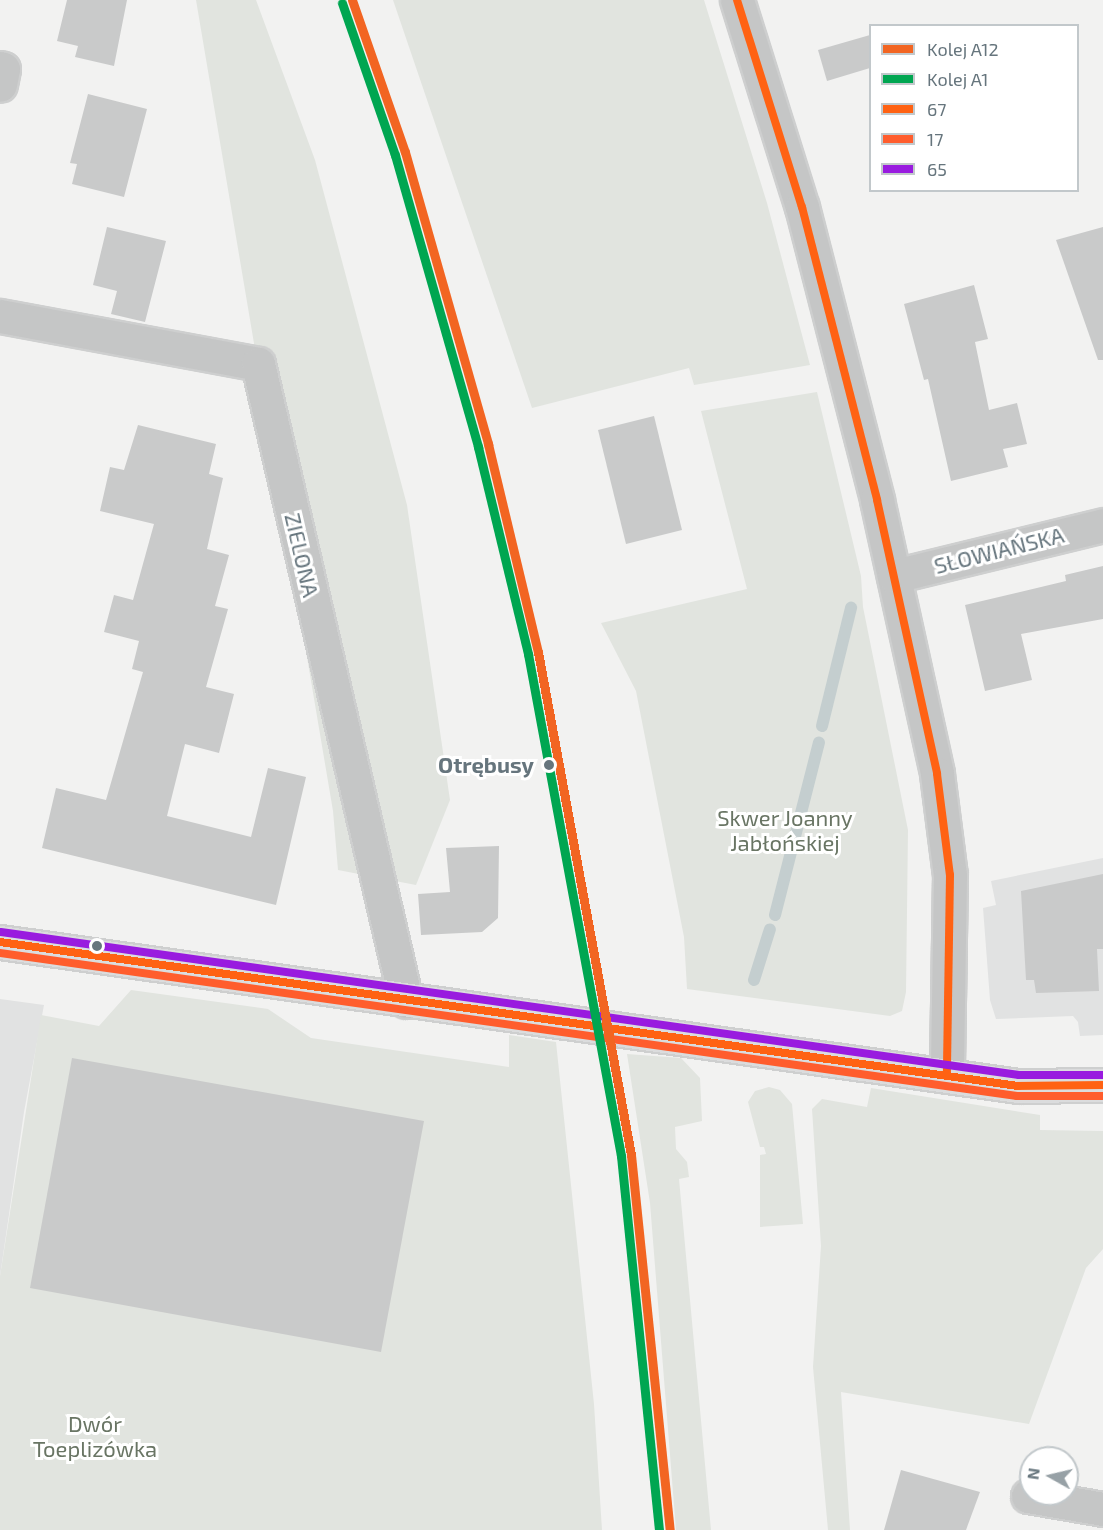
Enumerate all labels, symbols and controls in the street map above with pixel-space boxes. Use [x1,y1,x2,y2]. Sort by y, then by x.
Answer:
legend [869,24,1079,192]
text: Kolej A12 [927,38,999,60]
text: Kolej A1 [927,68,989,90]
text: 67 [927,98,947,120]
text: 17 [927,128,943,150]
text: 65 [927,158,947,180]
street label: ZIELONA [280,510,324,600]
street label: SŁOWIAŃSKA [931,521,1067,579]
place label: Otrębusy [438,752,534,778]
marker: Otrębusy [539,755,559,775]
park label: Skwer Joanny Jabłońskiej [717,804,853,855]
unlabelled marker [91,940,103,952]
park label: Dwór Toeplizówka [33,1410,157,1462]
north arrow [1019,1446,1079,1506]
text: N [1022,1467,1043,1481]

